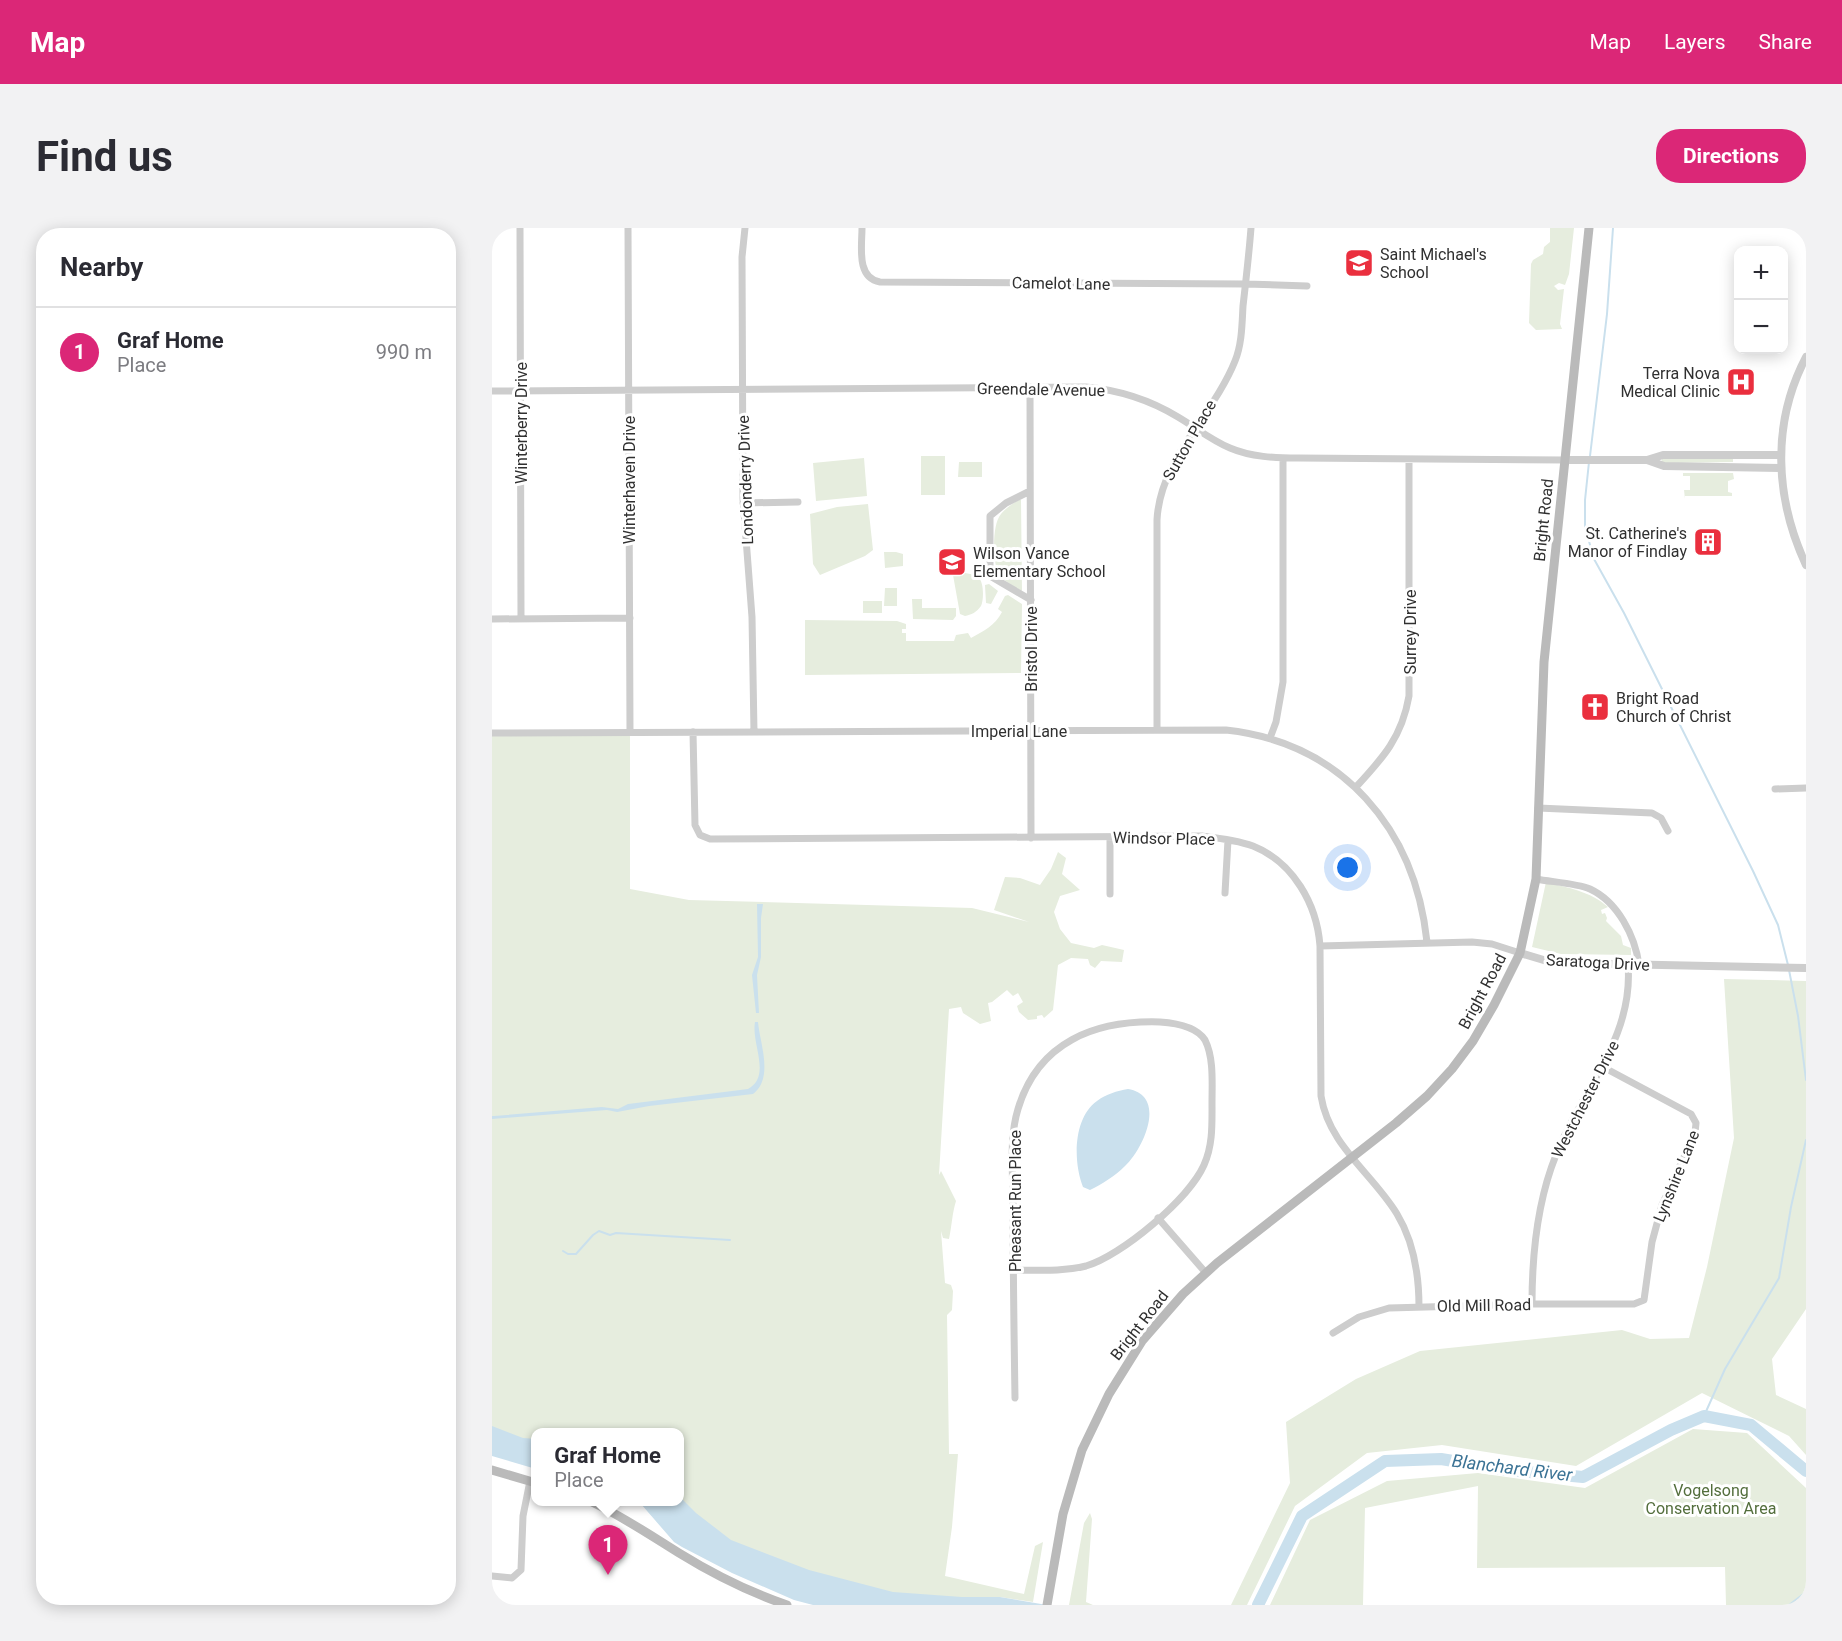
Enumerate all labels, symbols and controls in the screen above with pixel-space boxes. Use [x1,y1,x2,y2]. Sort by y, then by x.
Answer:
text: Map [30,26,85,59]
text: Map [1589,30,1631,54]
text: Layers [1664,30,1725,54]
text: Share [1758,30,1812,54]
button: Directions [1656,129,1806,183]
text: Find us [36,132,173,181]
place label: Saint Michael's School [1380,245,1487,282]
map controls [1734,246,1788,354]
button: + [1734,246,1788,300]
school or university icon: Saint Michael's School [1343,247,1375,279]
text: Nearby [60,252,143,282]
street label: Camelot Lane [1012,273,1110,294]
button: − [1734,300,1788,354]
text: Graf Home [117,328,224,353]
text: 1 [74,340,85,364]
text: 990 m [376,340,432,364]
text: Place [117,353,166,377]
street label: Winterberry Drive [512,362,531,484]
place label: Terra Nova Medical Clinic [1620,364,1720,401]
hospital icon: Terra Nova Medical Clinic [1725,366,1757,398]
street label: Greendale Avenue [977,379,1105,400]
street label: Sutton Place [1159,396,1220,484]
street label: Londonderry Drive [734,415,757,545]
street label: Winterhaven Drive [620,416,639,544]
street label: Bright Road [1530,478,1557,562]
place label: St. Catherine's Manor of Findlay [1568,524,1687,561]
building icon: St. Catherine's Manor of Findlay [1692,526,1724,558]
place label: Wilson Vance Elementary School [973,544,1106,581]
school or university icon: Wilson Vance Elementary School [936,546,968,578]
street label: Surrey Drive [1401,590,1420,674]
street label: Bristol Drive [1022,606,1041,692]
place label: Bright Road Church of Christ [1616,689,1731,726]
church icon: Bright Road Church of Christ [1579,691,1611,723]
street label: Imperial Lane [971,722,1067,741]
street label: Windsor Place [1113,828,1215,849]
your location [1333,853,1362,882]
street label: Bright Road [1455,950,1510,1032]
street label: Saratoga Drive [1546,950,1650,975]
street label: Westchester Drive [1548,1037,1623,1161]
street label: Lynshire Lane [1649,1128,1703,1225]
street label: Pheasant Run Place [1006,1130,1025,1272]
street label: Bright Road [1106,1287,1172,1364]
street label: Old Mill Road [1437,1295,1531,1316]
popup [531,1428,684,1506]
text: Graf Home [554,1443,661,1468]
water label: Blanchard River [1451,1450,1574,1485]
text: Place [554,1468,604,1492]
park label: Vogelsong Conservation Area [1646,1481,1776,1518]
pin: 1 [588,1526,628,1575]

